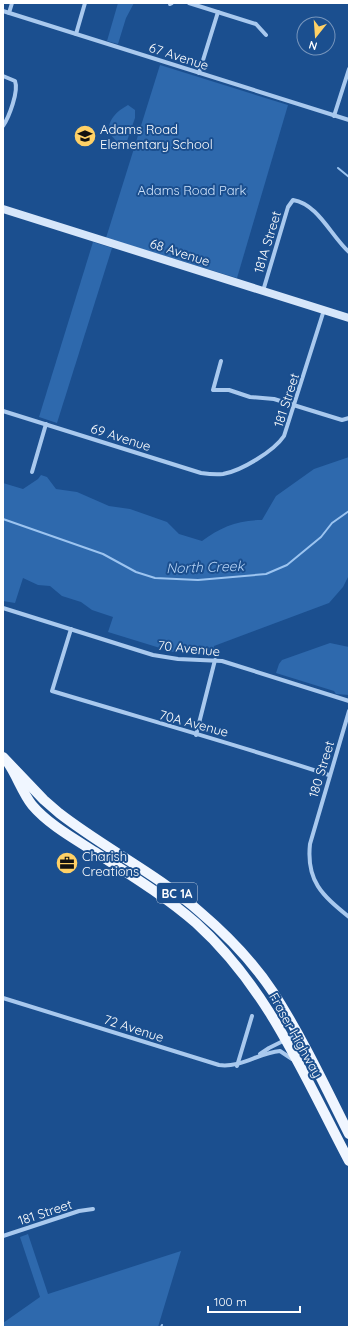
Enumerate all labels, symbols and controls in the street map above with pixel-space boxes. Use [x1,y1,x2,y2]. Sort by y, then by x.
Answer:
north arrow [296,16,336,56]
text: N [307,38,319,53]
street label: 67 Avenue [147,39,211,73]
place label: Adams Road Elementary School [100,121,213,152]
school or university icon: Adams Road Elementary School [72,123,98,149]
park label: Adams Road Park [138,182,247,198]
street label: 181A Street [250,209,284,275]
street label: 68 Avenue [148,235,212,269]
street label: 181 Street [270,371,302,429]
street label: 69 Avenue [89,420,153,454]
water label: North Creek [166,557,246,577]
street label: 70 Avenue [157,637,221,659]
street label: 70A Avenue [158,706,230,740]
street label: 180 Street [305,739,337,799]
place label: Charish Creations [82,848,139,879]
office icon: Charish Creations [54,850,80,876]
road number: BC 1A [157,883,197,903]
street label: Fraser Highway [266,990,326,1080]
street label: 72 Avenue [102,1011,166,1045]
street label: 181 Street [16,1196,74,1228]
scale bar [208,1288,300,1314]
text: 100 m [214,1294,247,1309]

